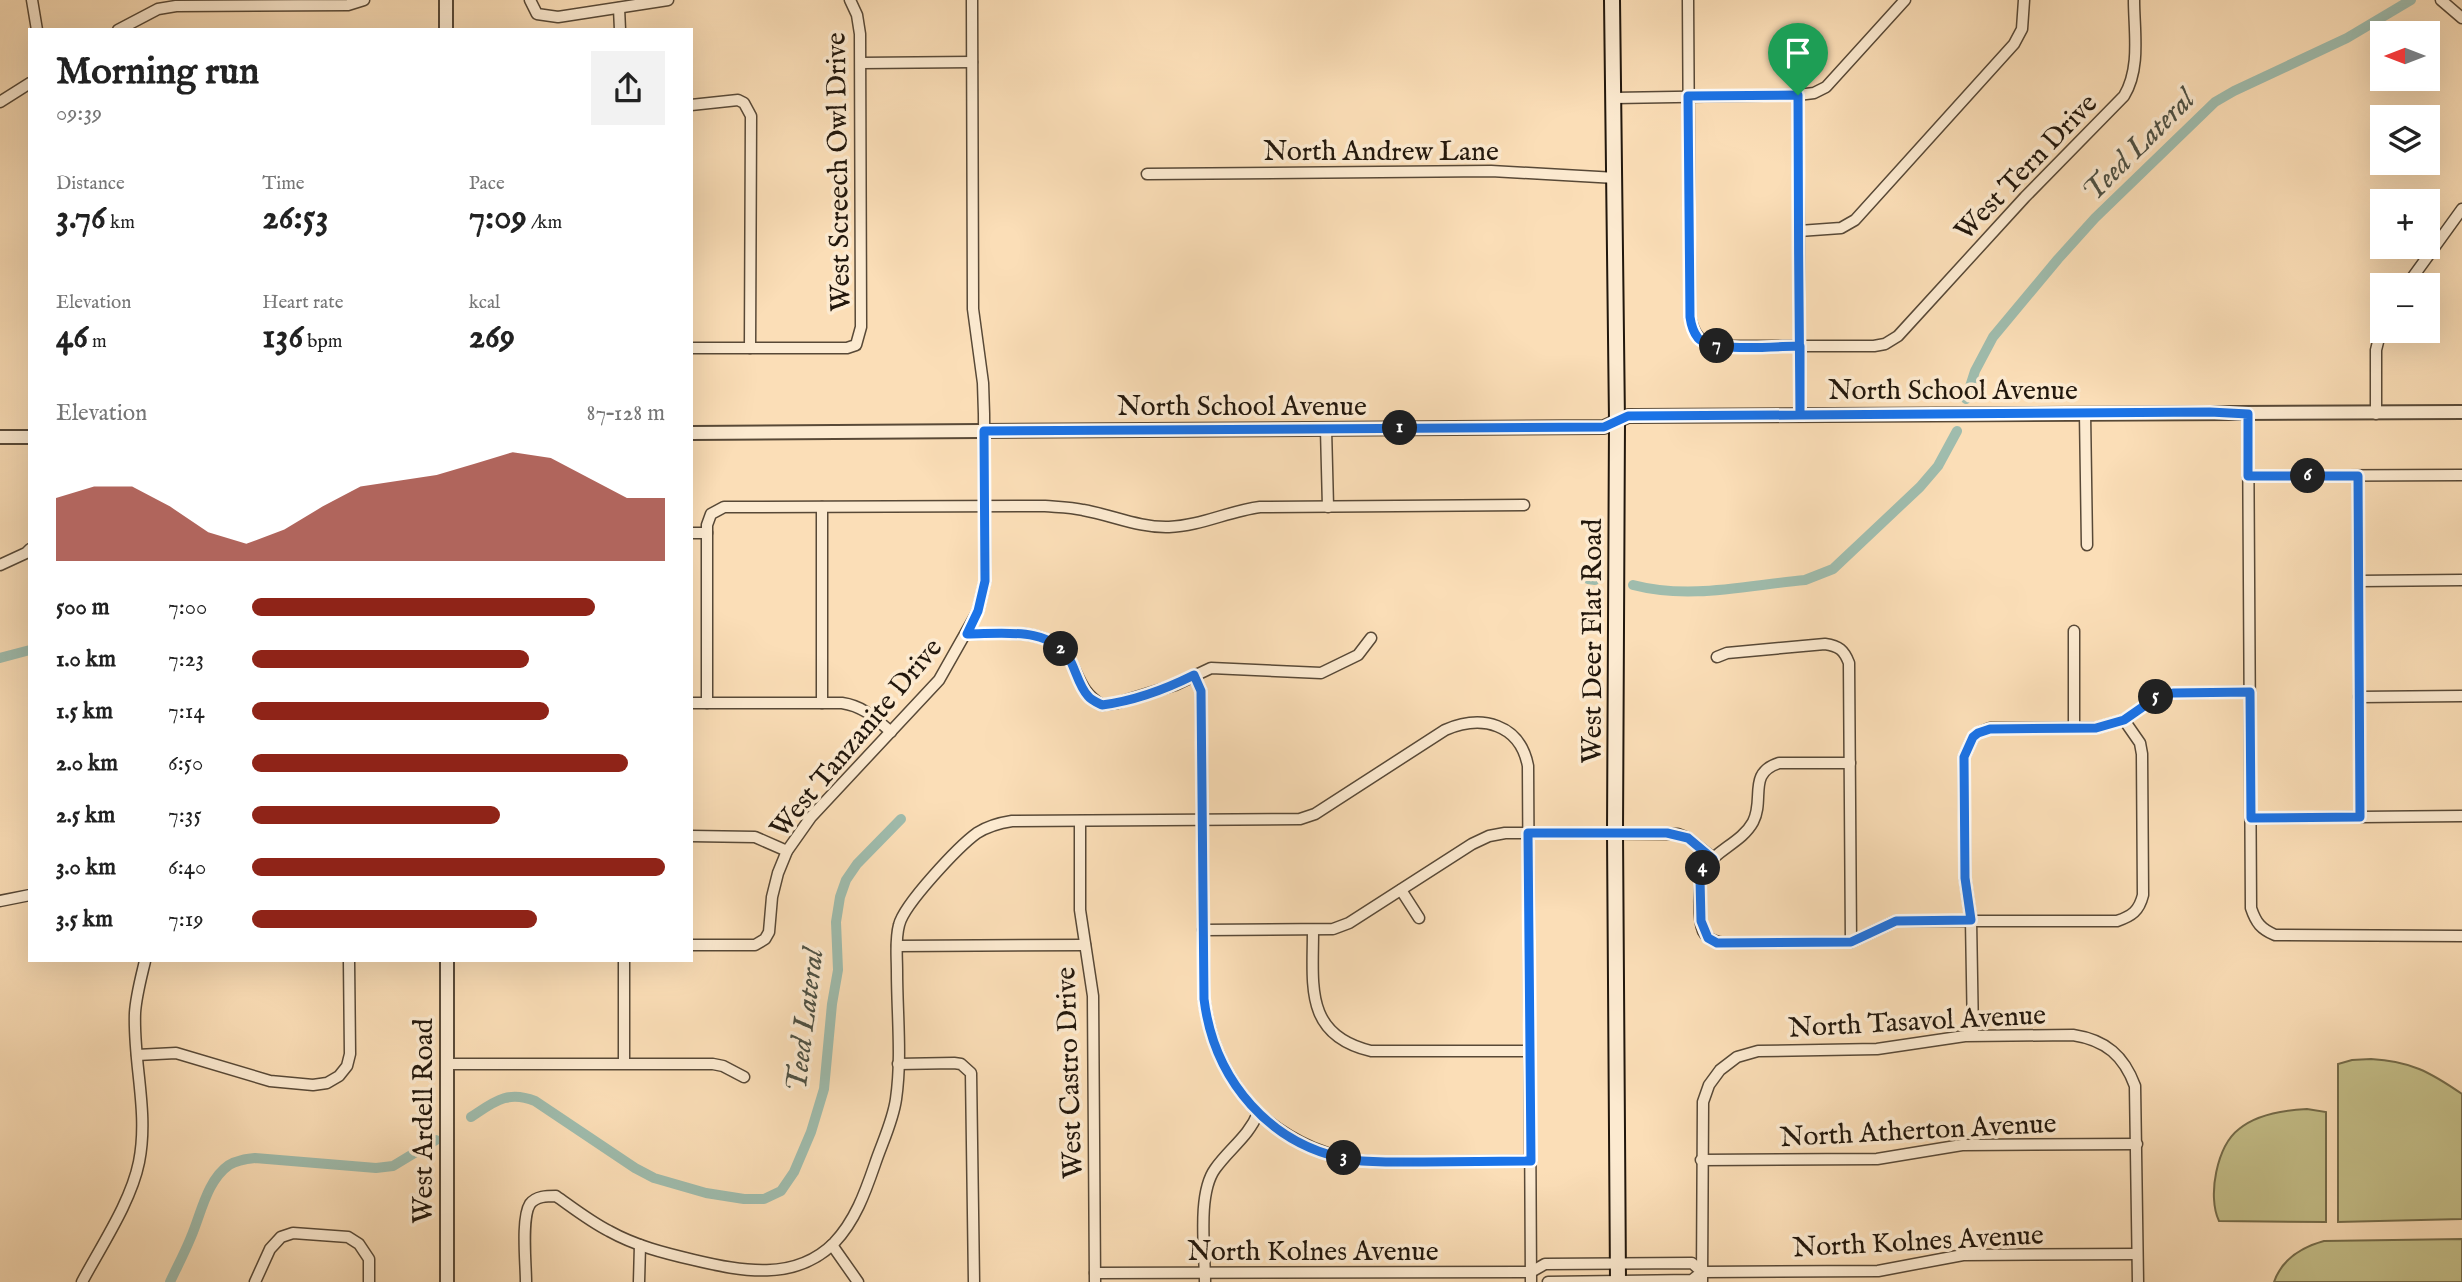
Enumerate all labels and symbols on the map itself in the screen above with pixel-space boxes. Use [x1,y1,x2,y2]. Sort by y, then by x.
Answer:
north arrow [2370,21,2440,91]
pin [1768,23,1828,95]
street label: West Screech Owl Drive [820,32,859,312]
water label: Teed Lateral [2075,80,2206,211]
street label: West Tern Drive [1948,87,2106,249]
street label: North Andrew Lane [1263,135,1499,170]
pin: 7 [1700,328,1734,364]
street label: North School Avenue [1828,374,2078,409]
street label: North School Avenue [1117,390,1367,425]
pin: 1 [1382,410,1418,446]
pin: 6 [2290,458,2326,494]
street label: West Deer Flat Road [1576,519,1611,763]
street label: West Tanzanite Drive [763,631,951,846]
pin: 2 [1044,632,1078,666]
pin: 5 [2138,680,2174,714]
pin: 4 [1686,850,1720,886]
water label: Teed Lateral [778,943,834,1094]
street label: West Castro Drive [1049,966,1092,1179]
street label: North Tasavol Avenue [1787,998,2047,1047]
street label: West Ardell Road [407,1018,442,1224]
street label: North Atherton Avenue [1779,1107,2057,1156]
pin: 3 [1326,1140,1362,1176]
street label: North Kolnes Avenue [1792,1218,2045,1267]
street label: North Kolnes Avenue [1187,1235,1439,1270]

